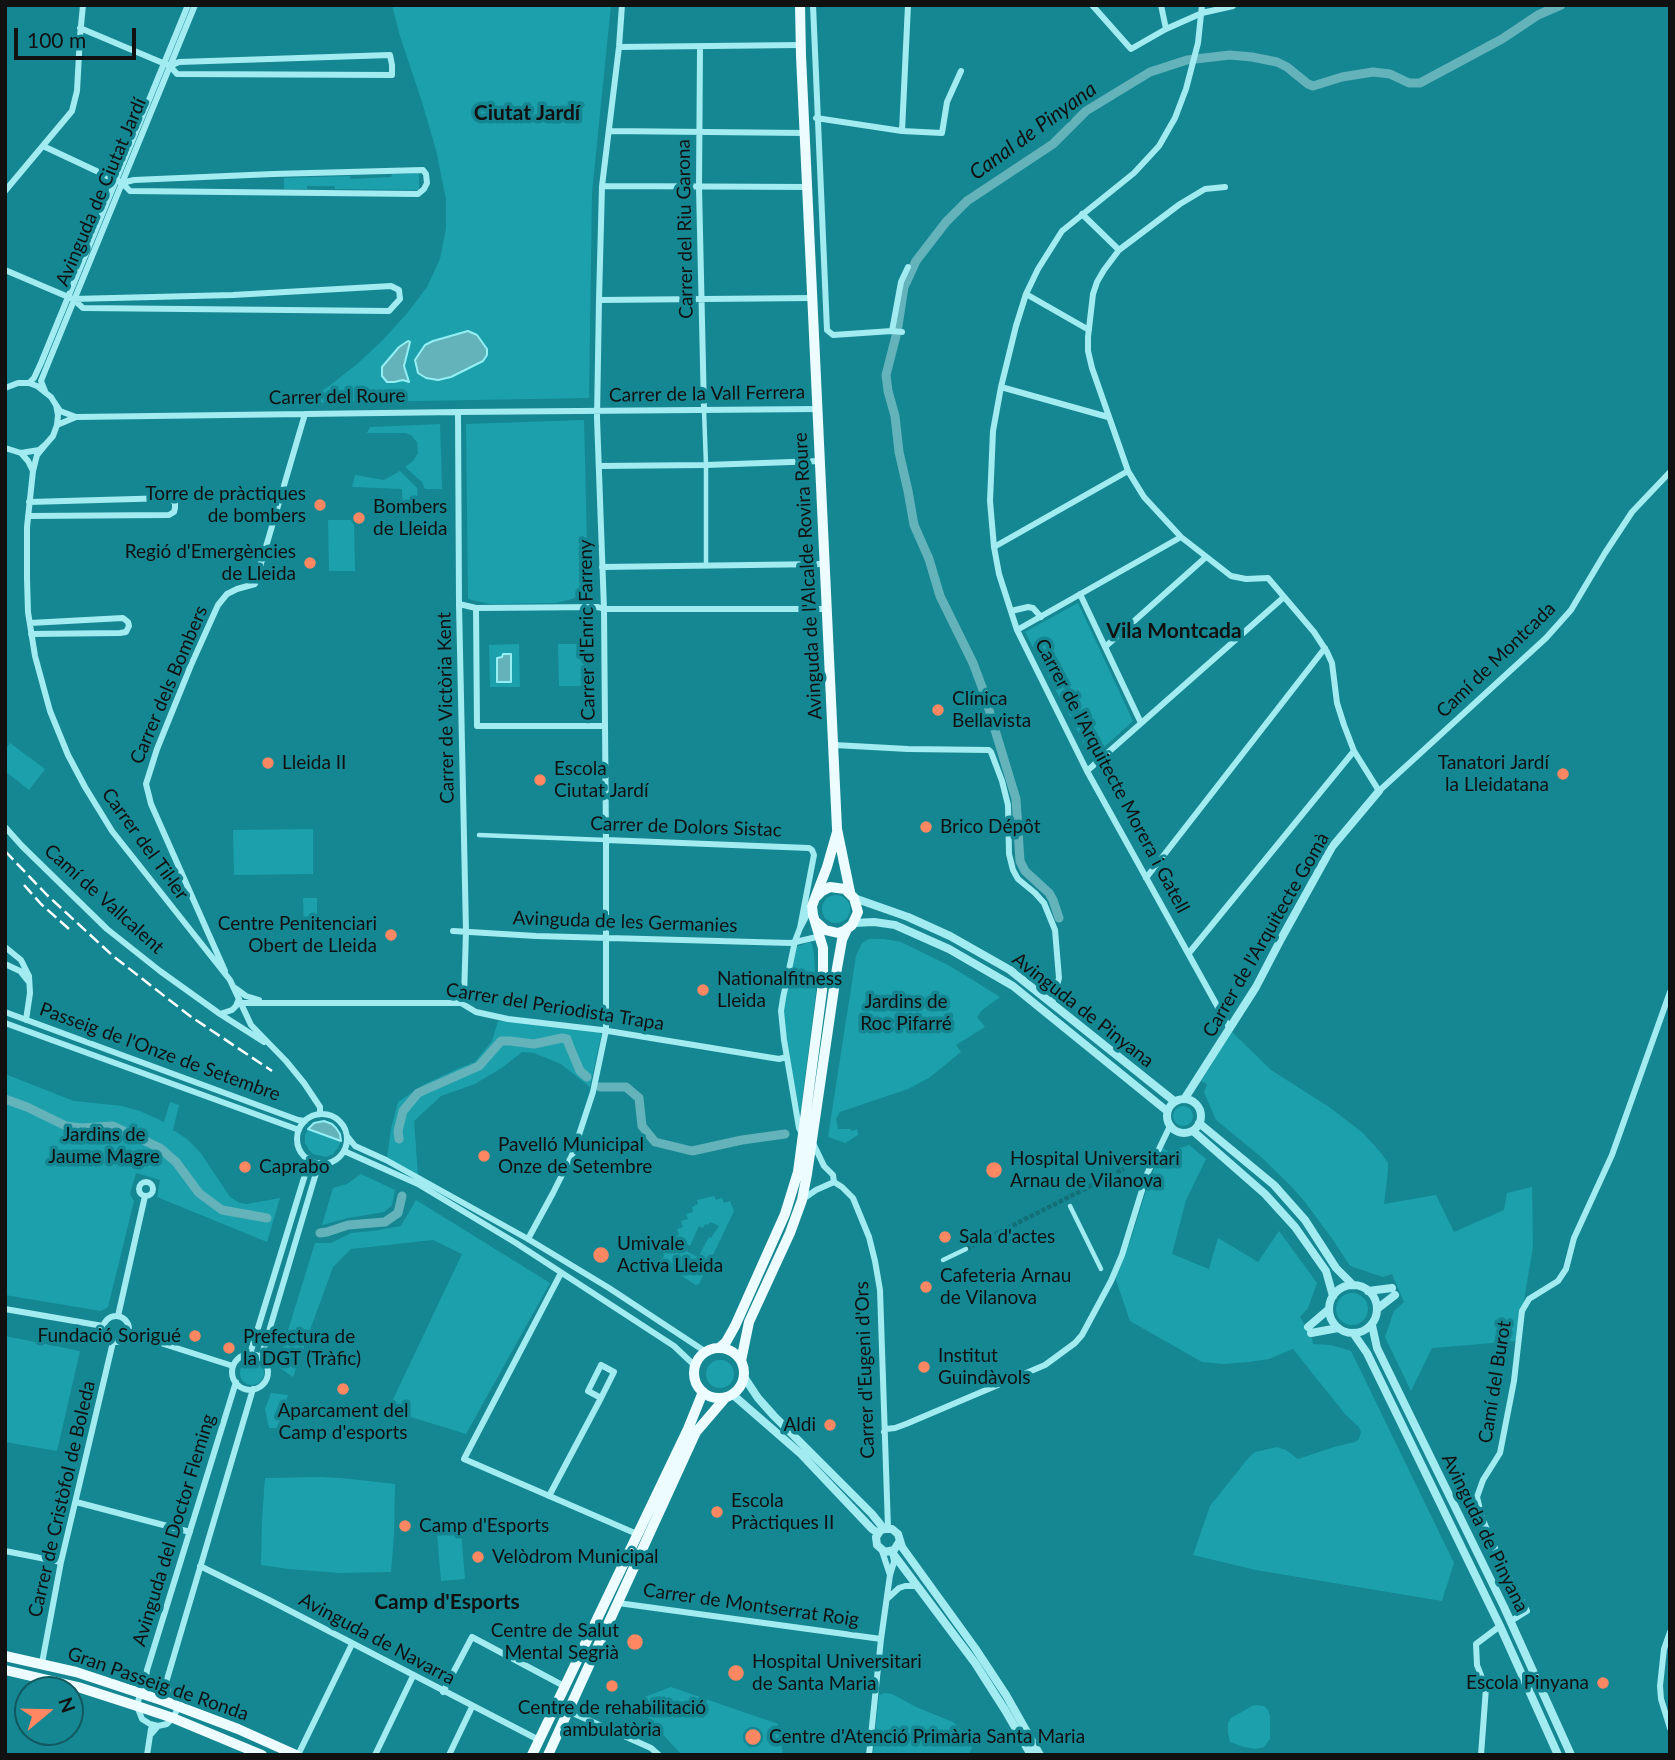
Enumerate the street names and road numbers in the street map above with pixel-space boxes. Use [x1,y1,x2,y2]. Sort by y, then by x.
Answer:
street label: Avinguda de Ciutat Jardí [51,94,151,290]
street label: Carrer del Riu Garona [672,139,698,319]
street label: Carrer de la Vall Ferrera [609,381,805,407]
street label: Carrer del Roure [269,384,405,410]
street label: Avinguda de l'Alcalde Rovira Roure [789,432,827,720]
street label: Carrer d'Enric Farreny [574,539,600,721]
street label: Camí de Montcada [1432,597,1560,723]
street label: Carrer dels Bombers [125,602,213,768]
street label: Carrer de Victòria Kent [433,612,459,804]
street label: Carrer de l'Arquitecte Morera i Gatell [1030,635,1194,917]
street label: Carrer del Til·ler [97,784,193,904]
street label: Carrer de Dolors Sistac [590,812,782,842]
street label: Carrer de l'Arquitecte Gomà [1198,829,1334,1041]
street label: Camí de Vallcalent [40,839,168,959]
street label: Avinguda de les Germanies [512,907,738,937]
street label: Avinguda de Pinyana [1008,948,1158,1072]
street label: Carrer del Periodista Trapa [444,978,666,1036]
street label: Passeig de l'Onze de Setembre [37,998,283,1106]
street label: Carrer d'Eugeni d'Ors [851,1281,879,1459]
street label: Camí del Burot [1474,1319,1516,1445]
street label: Carrer de Cristòfol de Boleda [24,1378,100,1620]
street label: Avinguda del Doctor Fleming [128,1411,220,1649]
street label: Avinguda de Pinyana [1437,1450,1533,1616]
street label: Carrer de Montserrat Roig [642,1579,860,1631]
street label: Avinguda de Navarra [295,1588,459,1690]
street label: Gran Passeig de Ronda [64,1642,252,1726]

